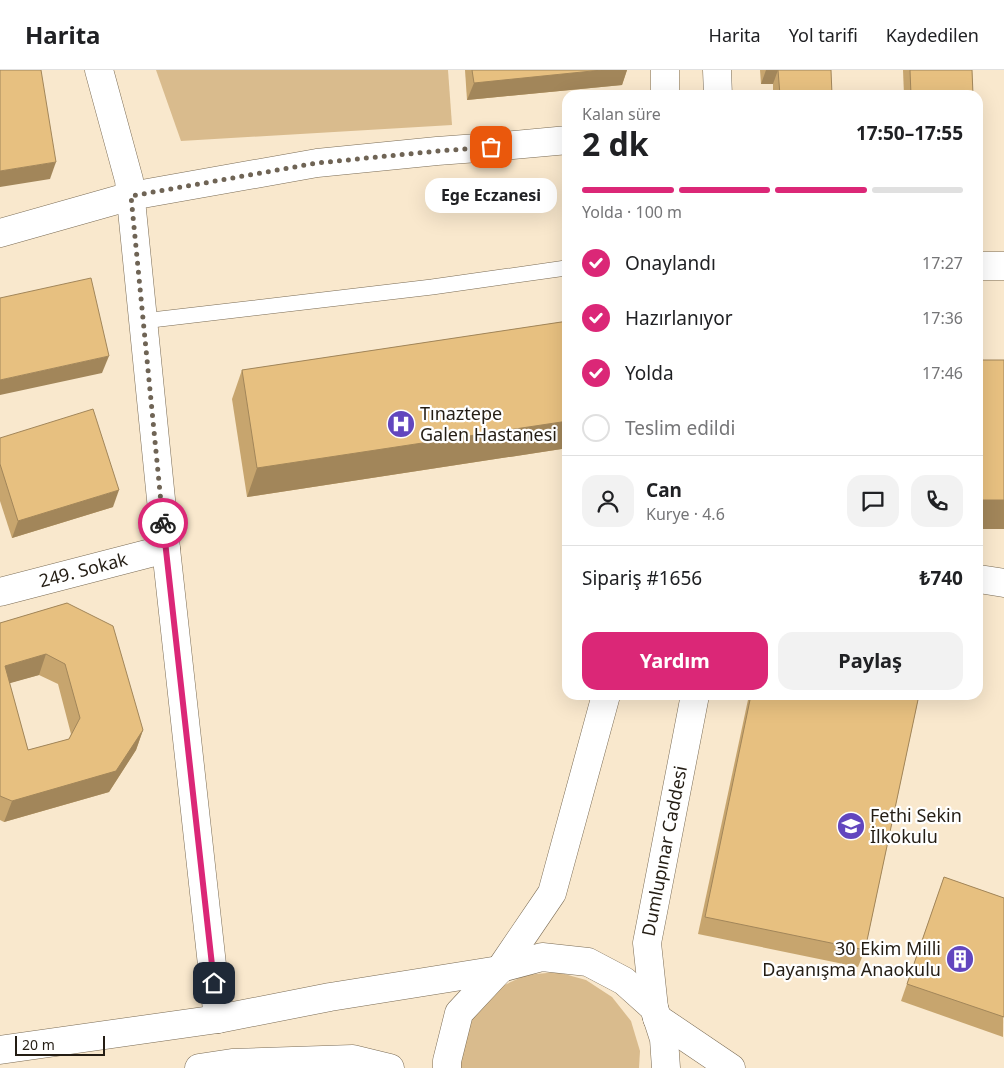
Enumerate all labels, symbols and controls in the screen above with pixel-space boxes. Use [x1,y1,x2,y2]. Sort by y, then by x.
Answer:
text: Harita [25,18,100,51]
text: Harita [709,23,761,47]
text: Yol tarifi [789,23,858,47]
text: Kaydedilen [886,23,979,47]
text: Kalan süre [582,103,661,125]
text: 17:50–17:55 [856,120,963,146]
text: 2 dk [582,122,649,165]
pin [470,126,512,168]
icon: bag [477,133,505,161]
callout: Ege Eczanesi [425,177,557,212]
text: Ege Eczanesi [441,184,541,206]
text: Yolda · 100 m [582,201,682,223]
icon: check [582,249,610,277]
text: Onaylandı [625,250,716,276]
text: 17:27 [922,252,963,274]
icon: check [582,304,610,332]
text: Hazırlanıyor [625,305,733,331]
text: 17:36 [922,307,963,329]
icon: check [582,359,610,387]
text: Yolda [625,360,674,386]
text: 17:46 [922,362,963,384]
place label: Tınaztepe Galen Hastanesi [420,401,557,446]
hospital icon: Tınaztepe Galen Hastanesi [386,409,416,439]
text: Teslim edildi [625,415,735,441]
button: person [582,475,634,527]
button: chat [847,475,899,527]
button: phone [911,475,963,527]
text: Can [646,477,682,503]
courier [138,498,188,548]
text: Kurye · 4.6 [646,503,725,525]
icon: bike [149,509,177,537]
street label: 249. Sokak [36,546,130,592]
text: Sipariş #1656 [582,565,702,591]
text: ₺740 [920,565,963,591]
button: Yardım [582,632,768,690]
button: Paylaş [778,632,963,690]
street label: Dumlupınar Caddesi [636,764,692,938]
place label: Fethi Sekin İlkokulu [870,803,962,848]
school or university icon: Fethi Sekin İlkokulu [836,811,866,841]
place label: 30 Ekim Milli Dayanışma Anaokulu [762,936,941,981]
building icon: 30 Ekim Milli Dayanışma Anaokulu [945,944,975,974]
pin [193,962,235,1004]
icon: home [200,969,228,997]
scale bar [15,1033,105,1056]
text: 20 m [22,1035,55,1054]

